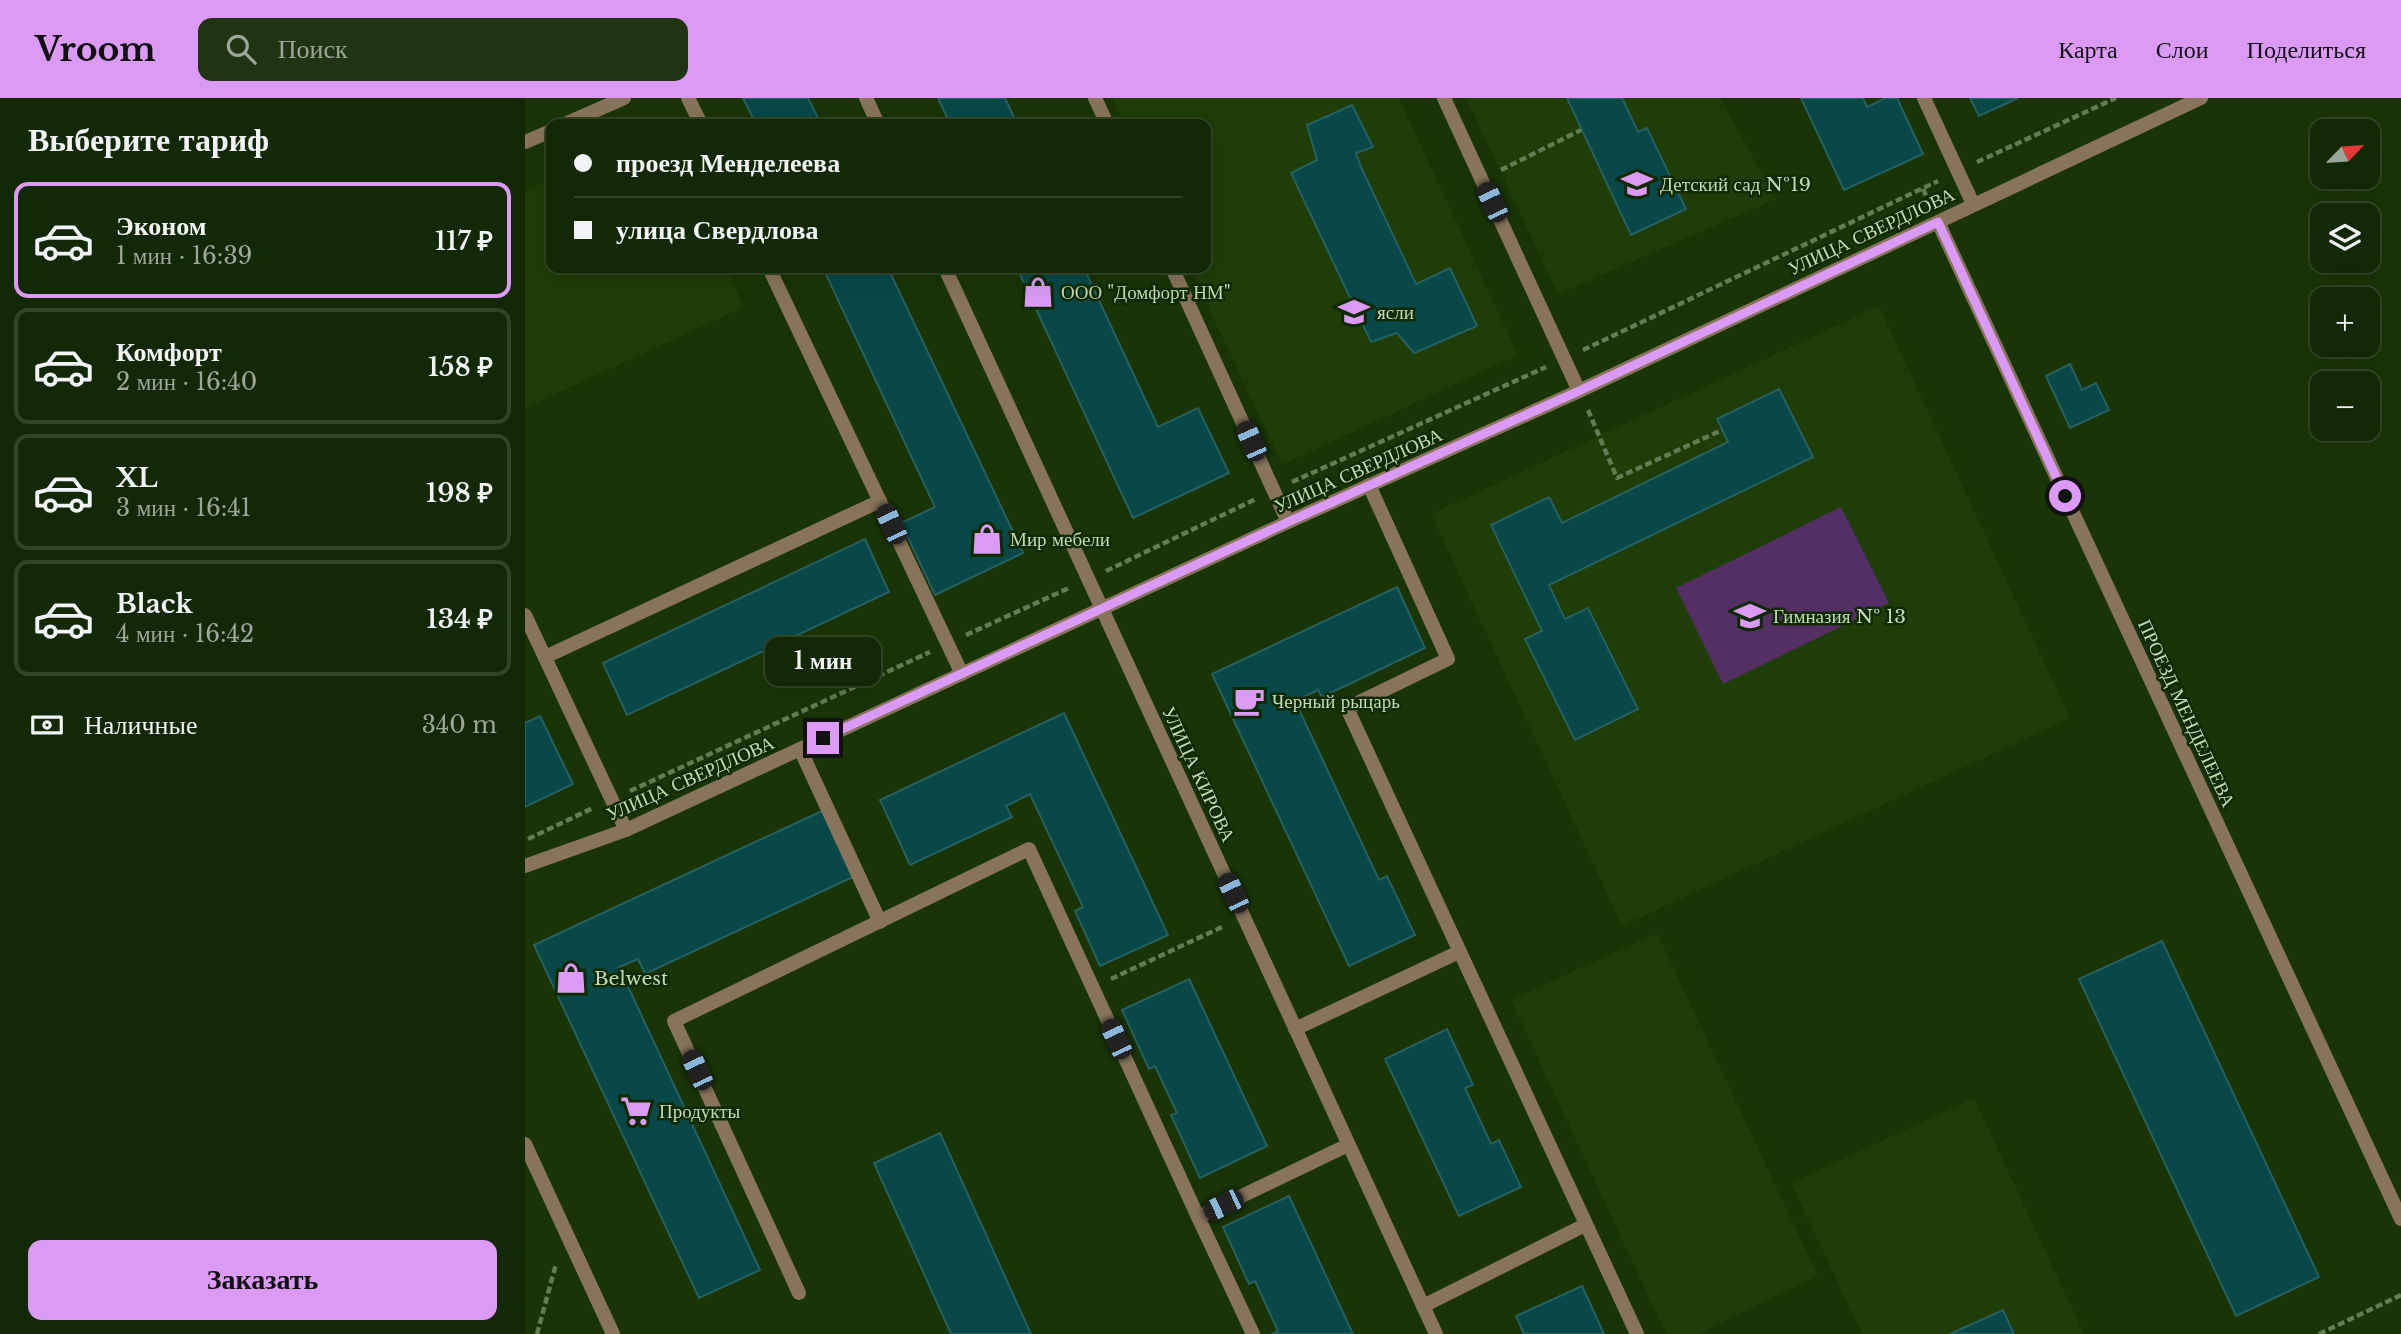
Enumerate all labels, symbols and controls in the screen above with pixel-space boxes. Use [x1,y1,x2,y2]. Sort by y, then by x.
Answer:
search box [198,18,688,81]
text: Vroom [35,29,156,70]
icon: search [222,30,260,68]
text: Поиск [278,33,348,65]
text: Карта [2058,35,2118,64]
text: Слои [2156,35,2209,64]
text: Поделиться [2247,35,2366,64]
north arrow [2310,119,2380,189]
map controls [2310,119,2380,441]
text: Выберите тариф [28,120,269,160]
text: проезд Менделеева [616,147,840,179]
school or university icon: Детский сад №19 [1620,167,1654,201]
place label: Детский сад №19 [1660,173,1811,196]
car [1474,179,1511,225]
street label: УЛИЦА СВЕРДЛОВА [1784,183,1959,280]
button: layers [2310,203,2380,273]
icon: car [32,209,95,272]
text: Эконом [116,210,206,242]
text: улица Свердлова [616,214,818,246]
text: 117 ₽ [435,225,493,257]
text: 1 мин · 16:39 [116,242,252,270]
shop icon: ООО "Домфорт НМ" [1021,275,1055,309]
place label: ООО "Домфорт НМ" [1061,281,1231,304]
button: + [2310,287,2380,357]
school or university icon: ясли [1337,295,1371,329]
place label: ясли [1377,301,1414,324]
icon: car [32,335,95,398]
text: Комфорт [116,336,222,368]
text: 158 ₽ [428,351,493,383]
text: 2 мин · 16:40 [116,368,257,396]
button: − [2310,371,2380,441]
car [1233,418,1270,464]
street label: УЛИЦА СВЕРДЛОВА [1271,423,1446,518]
icon: car [32,461,95,524]
text: XL [116,462,158,494]
text: 198 ₽ [426,477,493,509]
route start [2049,480,2081,512]
text: 3 мин · 16:41 [116,494,251,522]
car [873,501,910,547]
shop icon: Мир мебели [970,522,1004,556]
place label: Мир мебели [1010,528,1110,551]
icon: car [32,587,95,650]
text: Black [116,588,193,620]
school or university icon: Гимназия № 13 [1733,599,1767,633]
text: 134 ₽ [426,603,493,635]
place label: Гимназия № 13 [1773,605,1906,628]
street label: ПРОЕЗД МЕНДЕЛЕЕВА [2133,616,2240,811]
text: 4 мин · 16:42 [116,620,254,648]
callout: 1 мин [765,636,881,686]
text: 1 мин [794,647,852,675]
cafe icon: Черный рыцарь [1232,684,1266,718]
place label: Черный рыцарь [1272,690,1400,713]
street label: УЛИЦА КИРОВА [1157,703,1240,846]
icon: cash [28,706,66,744]
text: Наличные [84,709,197,741]
text: 340 m [422,711,497,739]
route end [807,722,839,754]
street label: УЛИЦА СВЕРДЛОВА [603,731,778,826]
car [1215,870,1252,916]
shop icon: Belwest [554,961,588,995]
place label: Belwest [594,967,669,990]
car [1098,1016,1135,1062]
car [679,1047,716,1093]
supermarket icon: Продукты [619,1094,653,1128]
place label: Продукты [659,1100,741,1123]
car [1200,1186,1247,1224]
button: Заказать [28,1240,497,1320]

